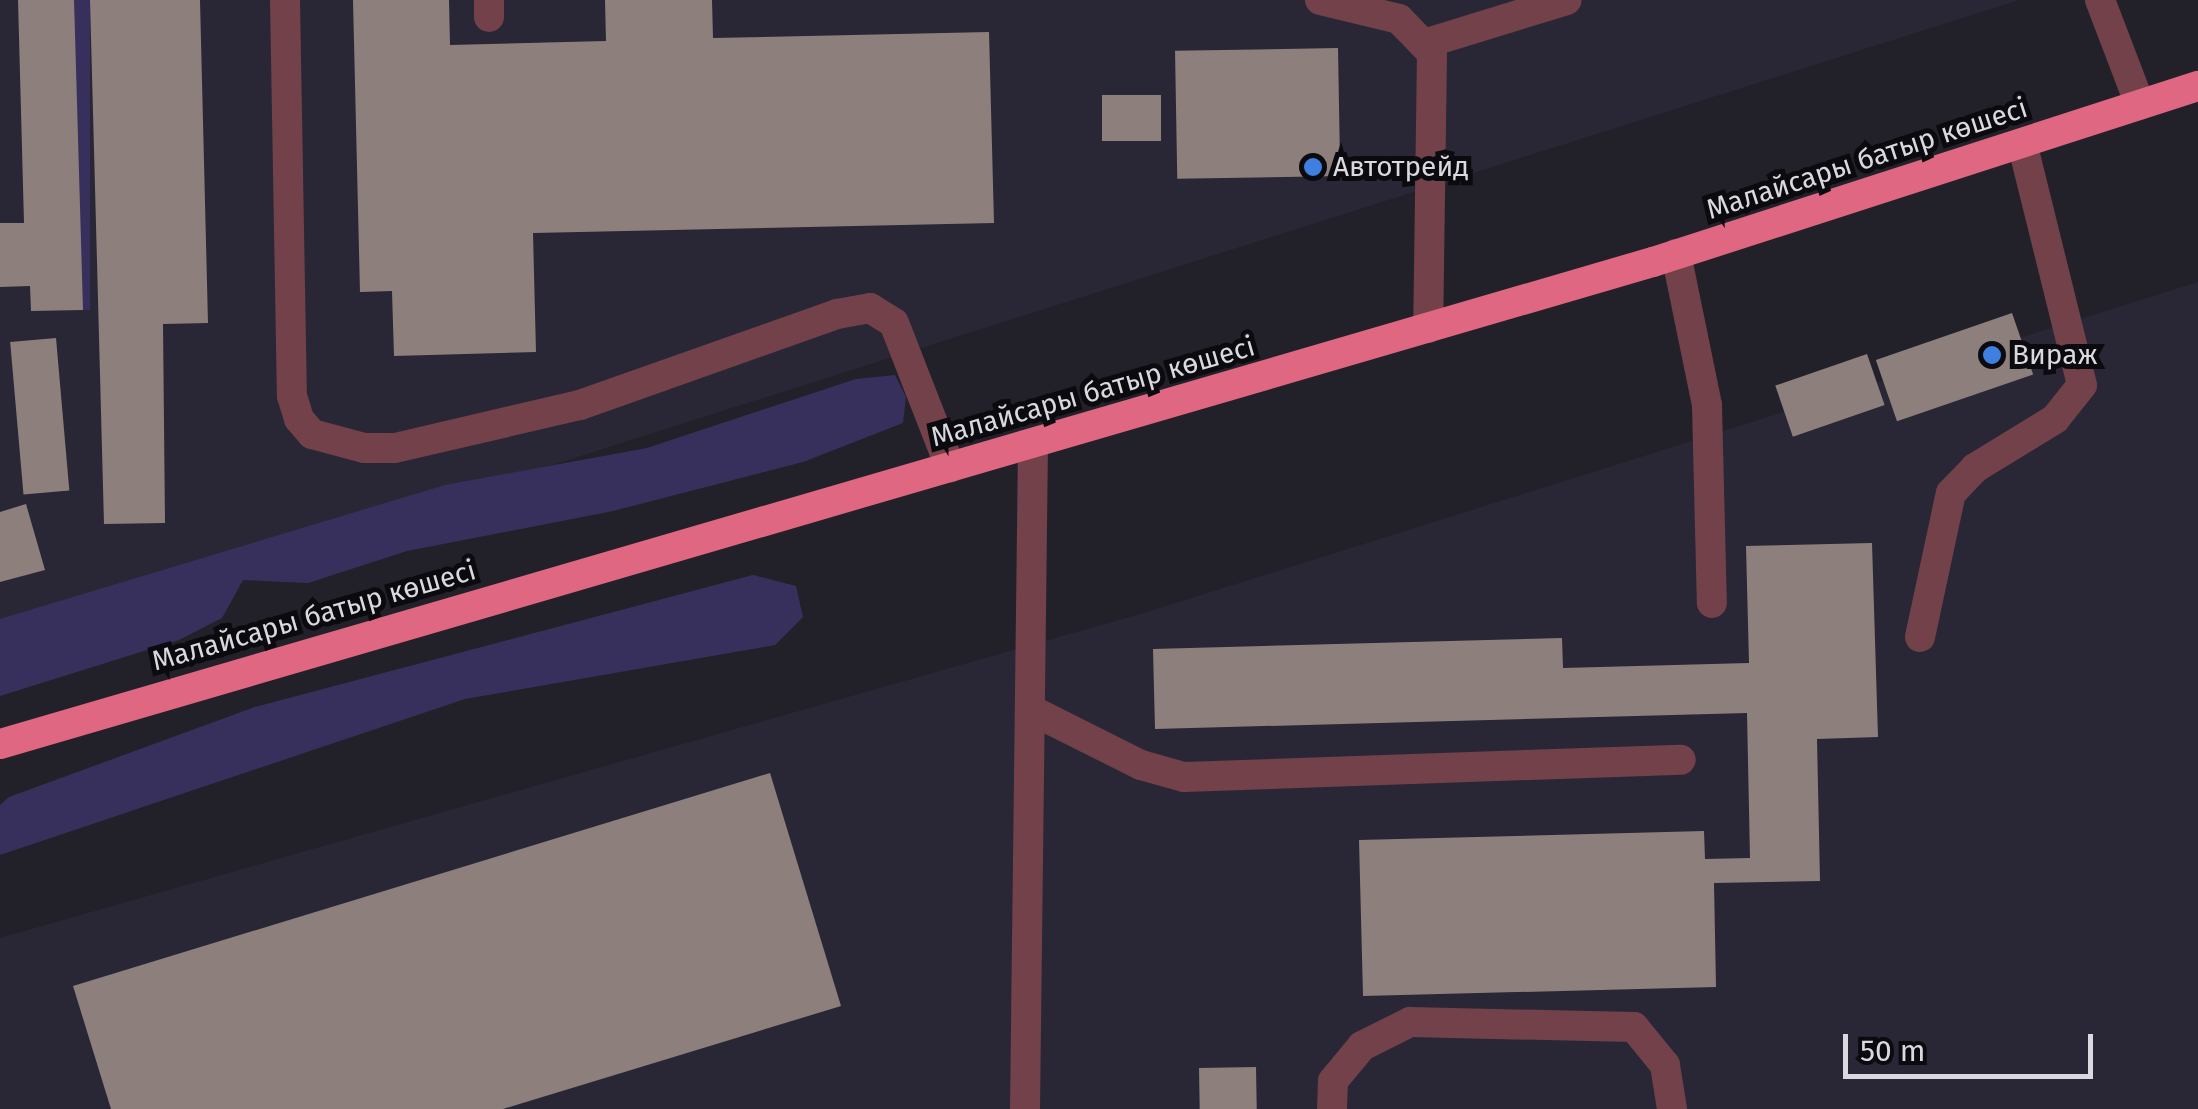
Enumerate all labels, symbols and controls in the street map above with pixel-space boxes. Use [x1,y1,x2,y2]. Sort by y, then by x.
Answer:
street label: Малайсары батыр көшесі [1702,91,2032,227]
place label: Автотрейд [1333,150,1469,184]
marker: Автотрейд [1302,156,1324,178]
street label: Малайсары батыр көшесі [927,330,1259,454]
place label: Вираж [2012,338,2098,372]
marker: Вираж [1981,344,2003,366]
street label: Малайсары батыр көшесі [148,554,480,678]
scale bar [1848,1014,2098,1076]
text: 50 m [1860,1033,1925,1069]

